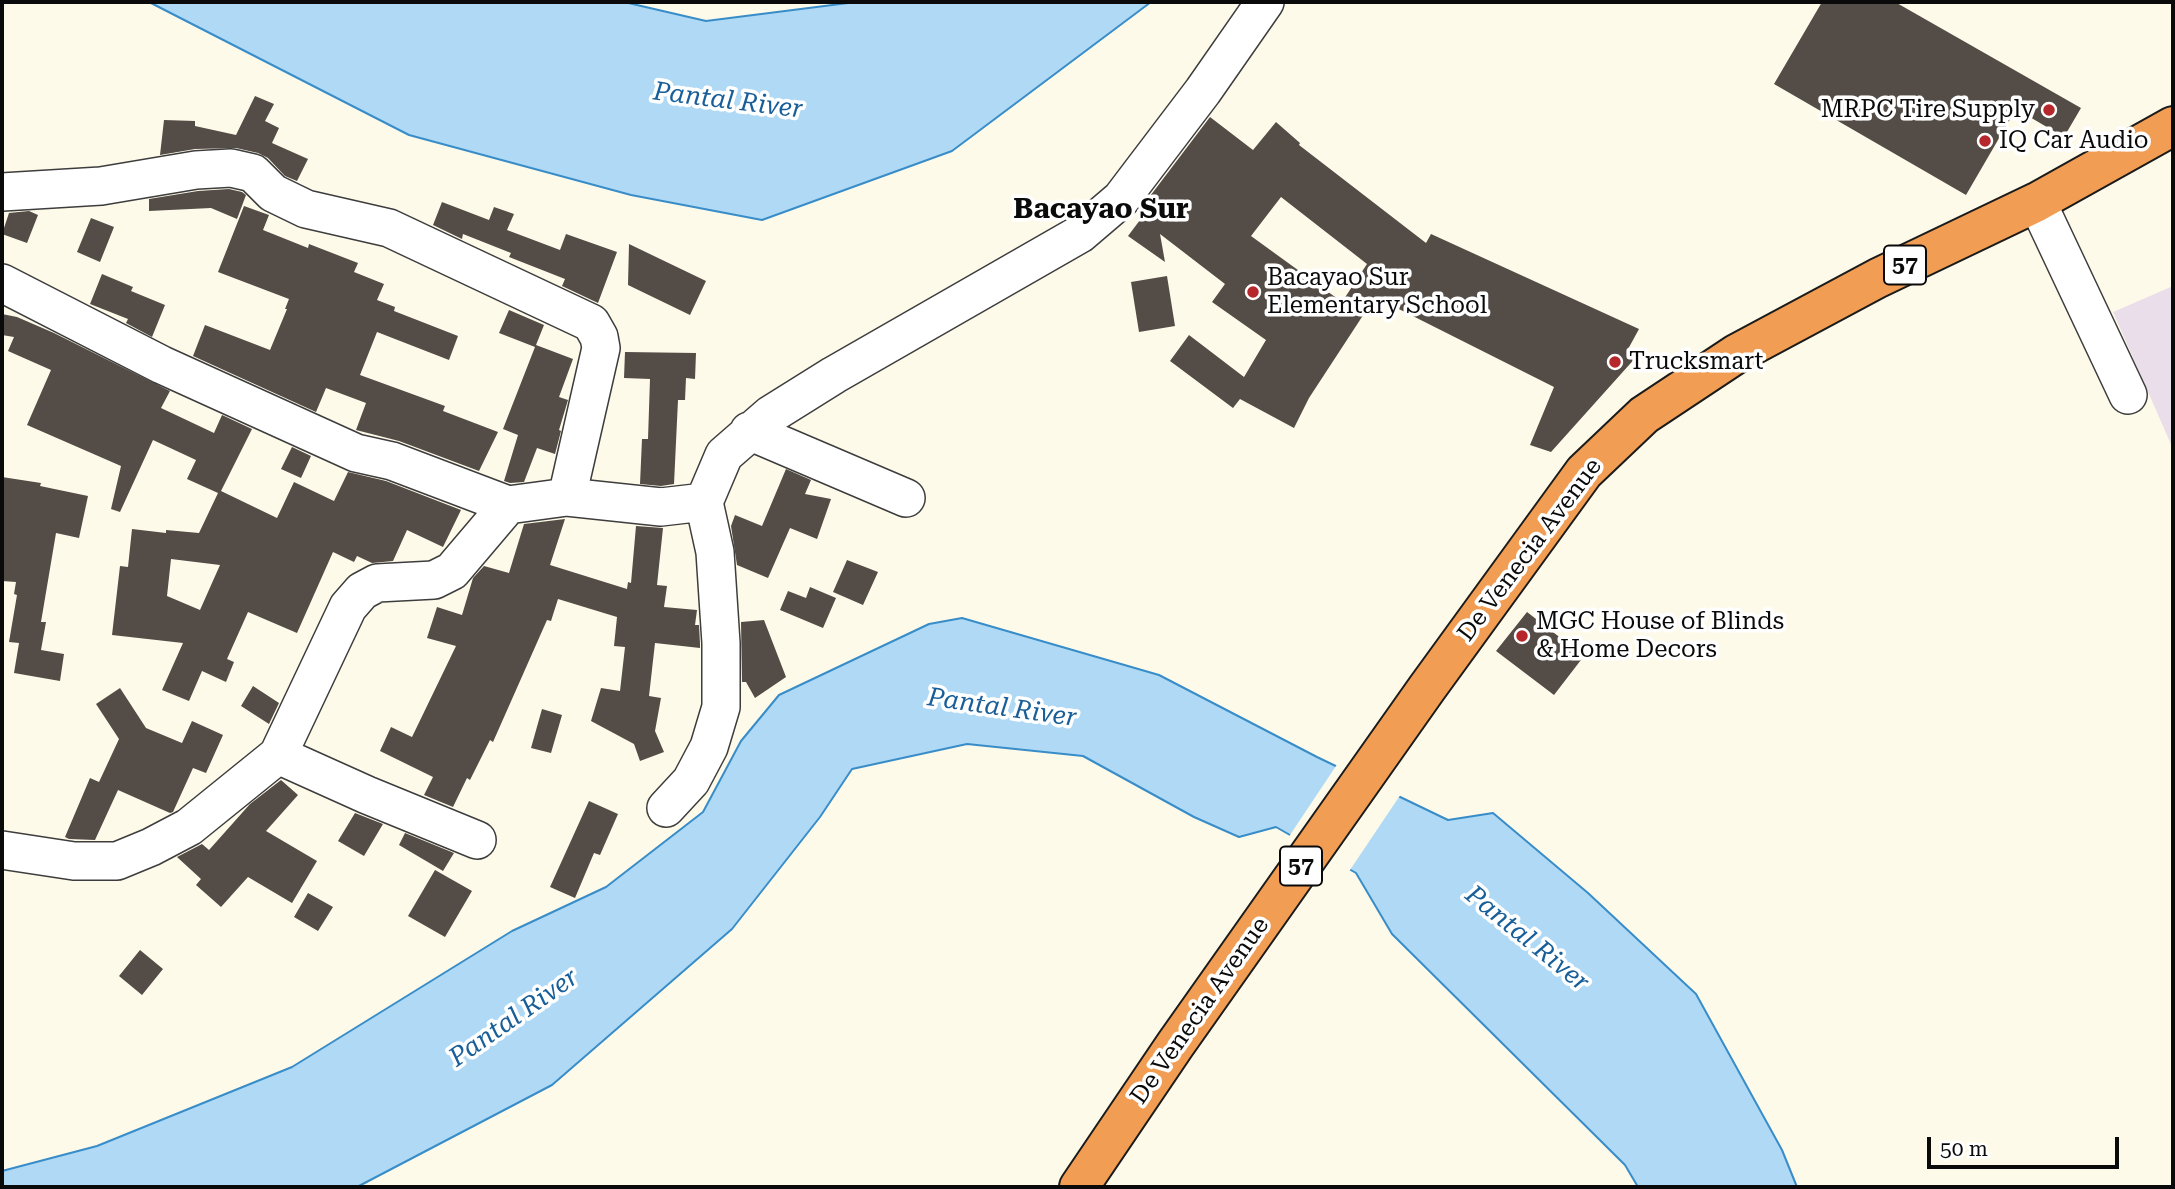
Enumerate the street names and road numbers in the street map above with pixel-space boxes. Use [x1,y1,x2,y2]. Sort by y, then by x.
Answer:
road number: 57 [1884,246,1926,284]
street label: De Venecia Avenue [1452,453,1608,647]
road number: 57 [1280,846,1322,886]
street label: De Venecia Avenue [1125,912,1275,1110]

